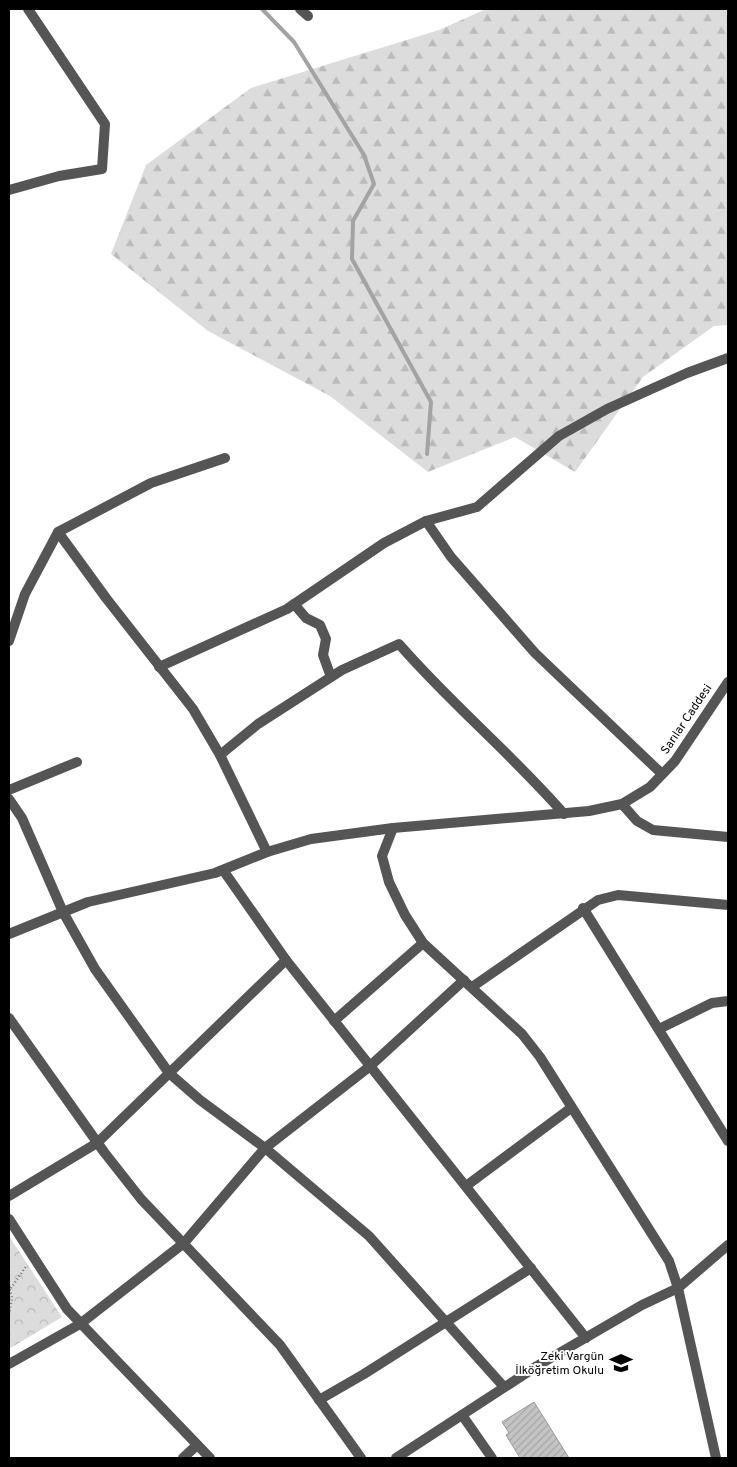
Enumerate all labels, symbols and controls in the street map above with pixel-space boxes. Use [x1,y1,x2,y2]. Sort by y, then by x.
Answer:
street label: Sarılar Caddesi [658,681,716,758]
place label: Zeki Vargün İlköğretim Okulu [515,1349,604,1379]
school or university icon: Zeki Vargün İlköğretim Okulu [608,1350,634,1376]

